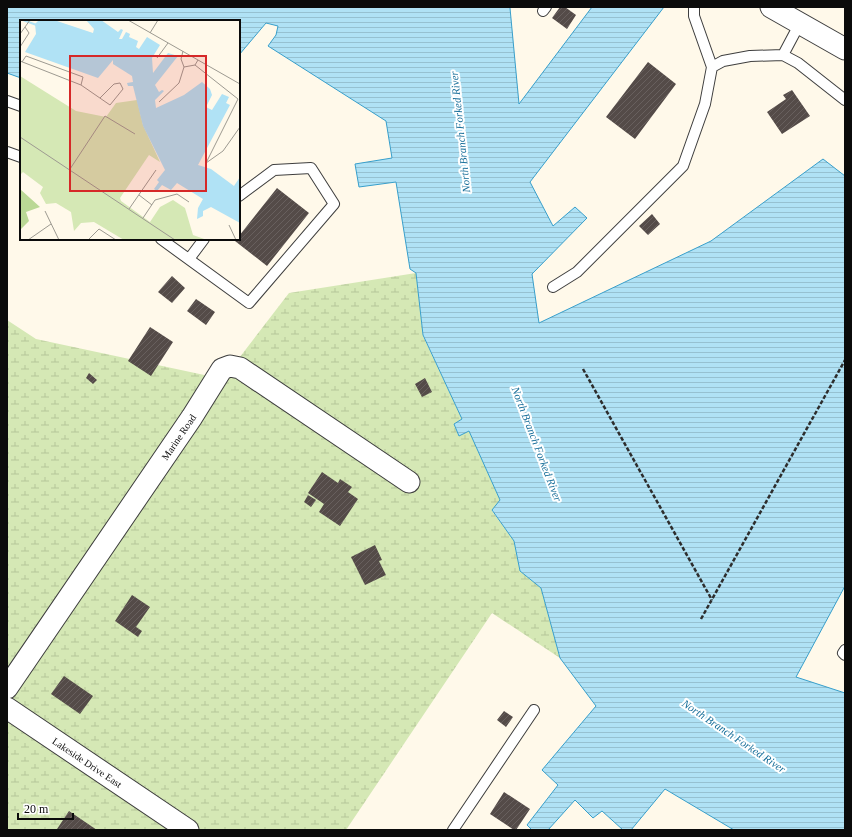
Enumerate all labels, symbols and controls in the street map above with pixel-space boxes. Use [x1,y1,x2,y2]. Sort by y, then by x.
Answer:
inset map [20,20,240,240]
water label: North Branch Forked River [448,70,472,194]
water label: North Branch Forked River [509,384,565,504]
street label: Marine Road [159,412,198,462]
water label: North Branch Forked River [679,696,788,775]
street label: Lakeside Drive East [51,735,124,790]
scale bar [18,795,73,821]
text: 20 m [24,802,49,816]

